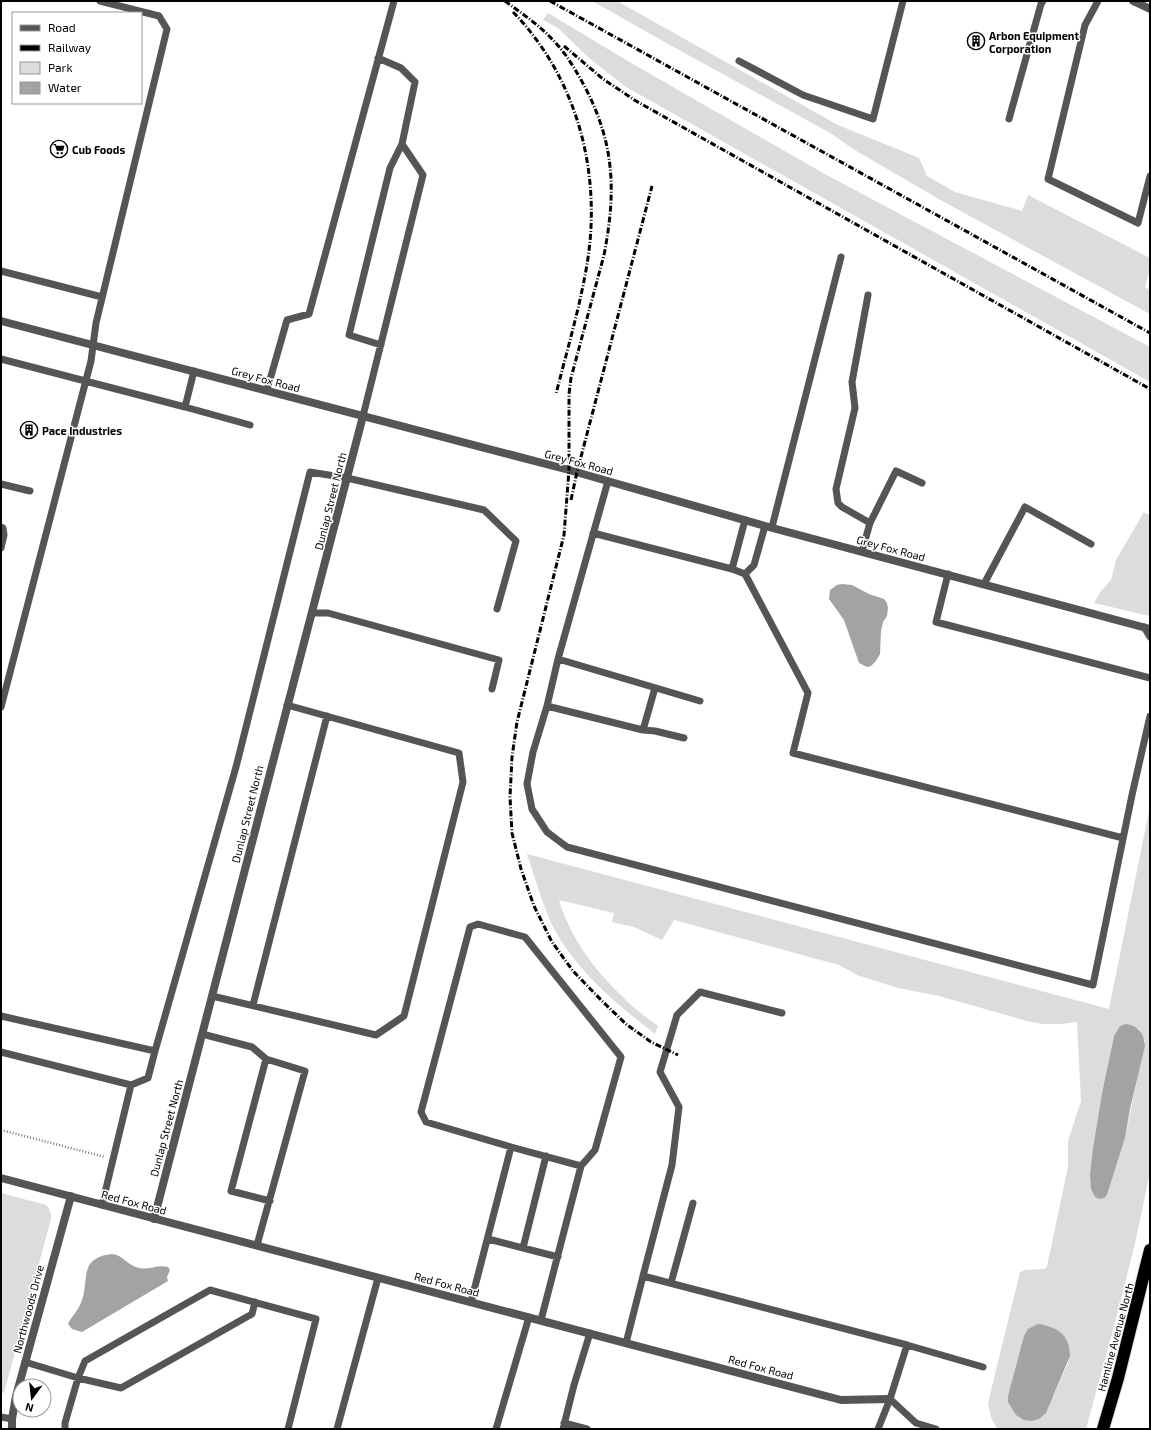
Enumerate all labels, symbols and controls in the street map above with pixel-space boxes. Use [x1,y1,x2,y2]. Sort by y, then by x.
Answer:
legend [12,12,142,104]
text: Road [48,20,76,34]
place label: Arbon Equipment Corporation [989,29,1079,55]
building icon: Arbon Equipment Corporation [966,31,986,51]
text: Railway [48,40,92,54]
text: Park [48,60,73,74]
text: Water [48,80,82,94]
supermarket icon: Cub Foods [49,139,69,159]
place label: Cub Foods [72,143,125,156]
street label: Grey Fox Road [230,364,302,394]
building icon: Pace Industries [19,420,39,440]
place label: Pace Industries [42,424,122,437]
street label: Grey Fox Road [543,447,615,477]
street label: Dunlap Street North [312,451,348,551]
street label: Grey Fox Road [855,533,927,563]
street label: Dunlap Street North [229,764,265,864]
street label: Dunlap Street North [147,1078,185,1178]
street label: Red Fox Road [100,1187,168,1217]
street label: Northwoods Drive [10,1263,46,1355]
street label: Red Fox Road [413,1269,481,1299]
street label: Hamline Avenue North [1094,1281,1136,1393]
street label: Red Fox Road [727,1352,795,1382]
north arrow [12,1378,52,1418]
text: N [24,1401,35,1415]

